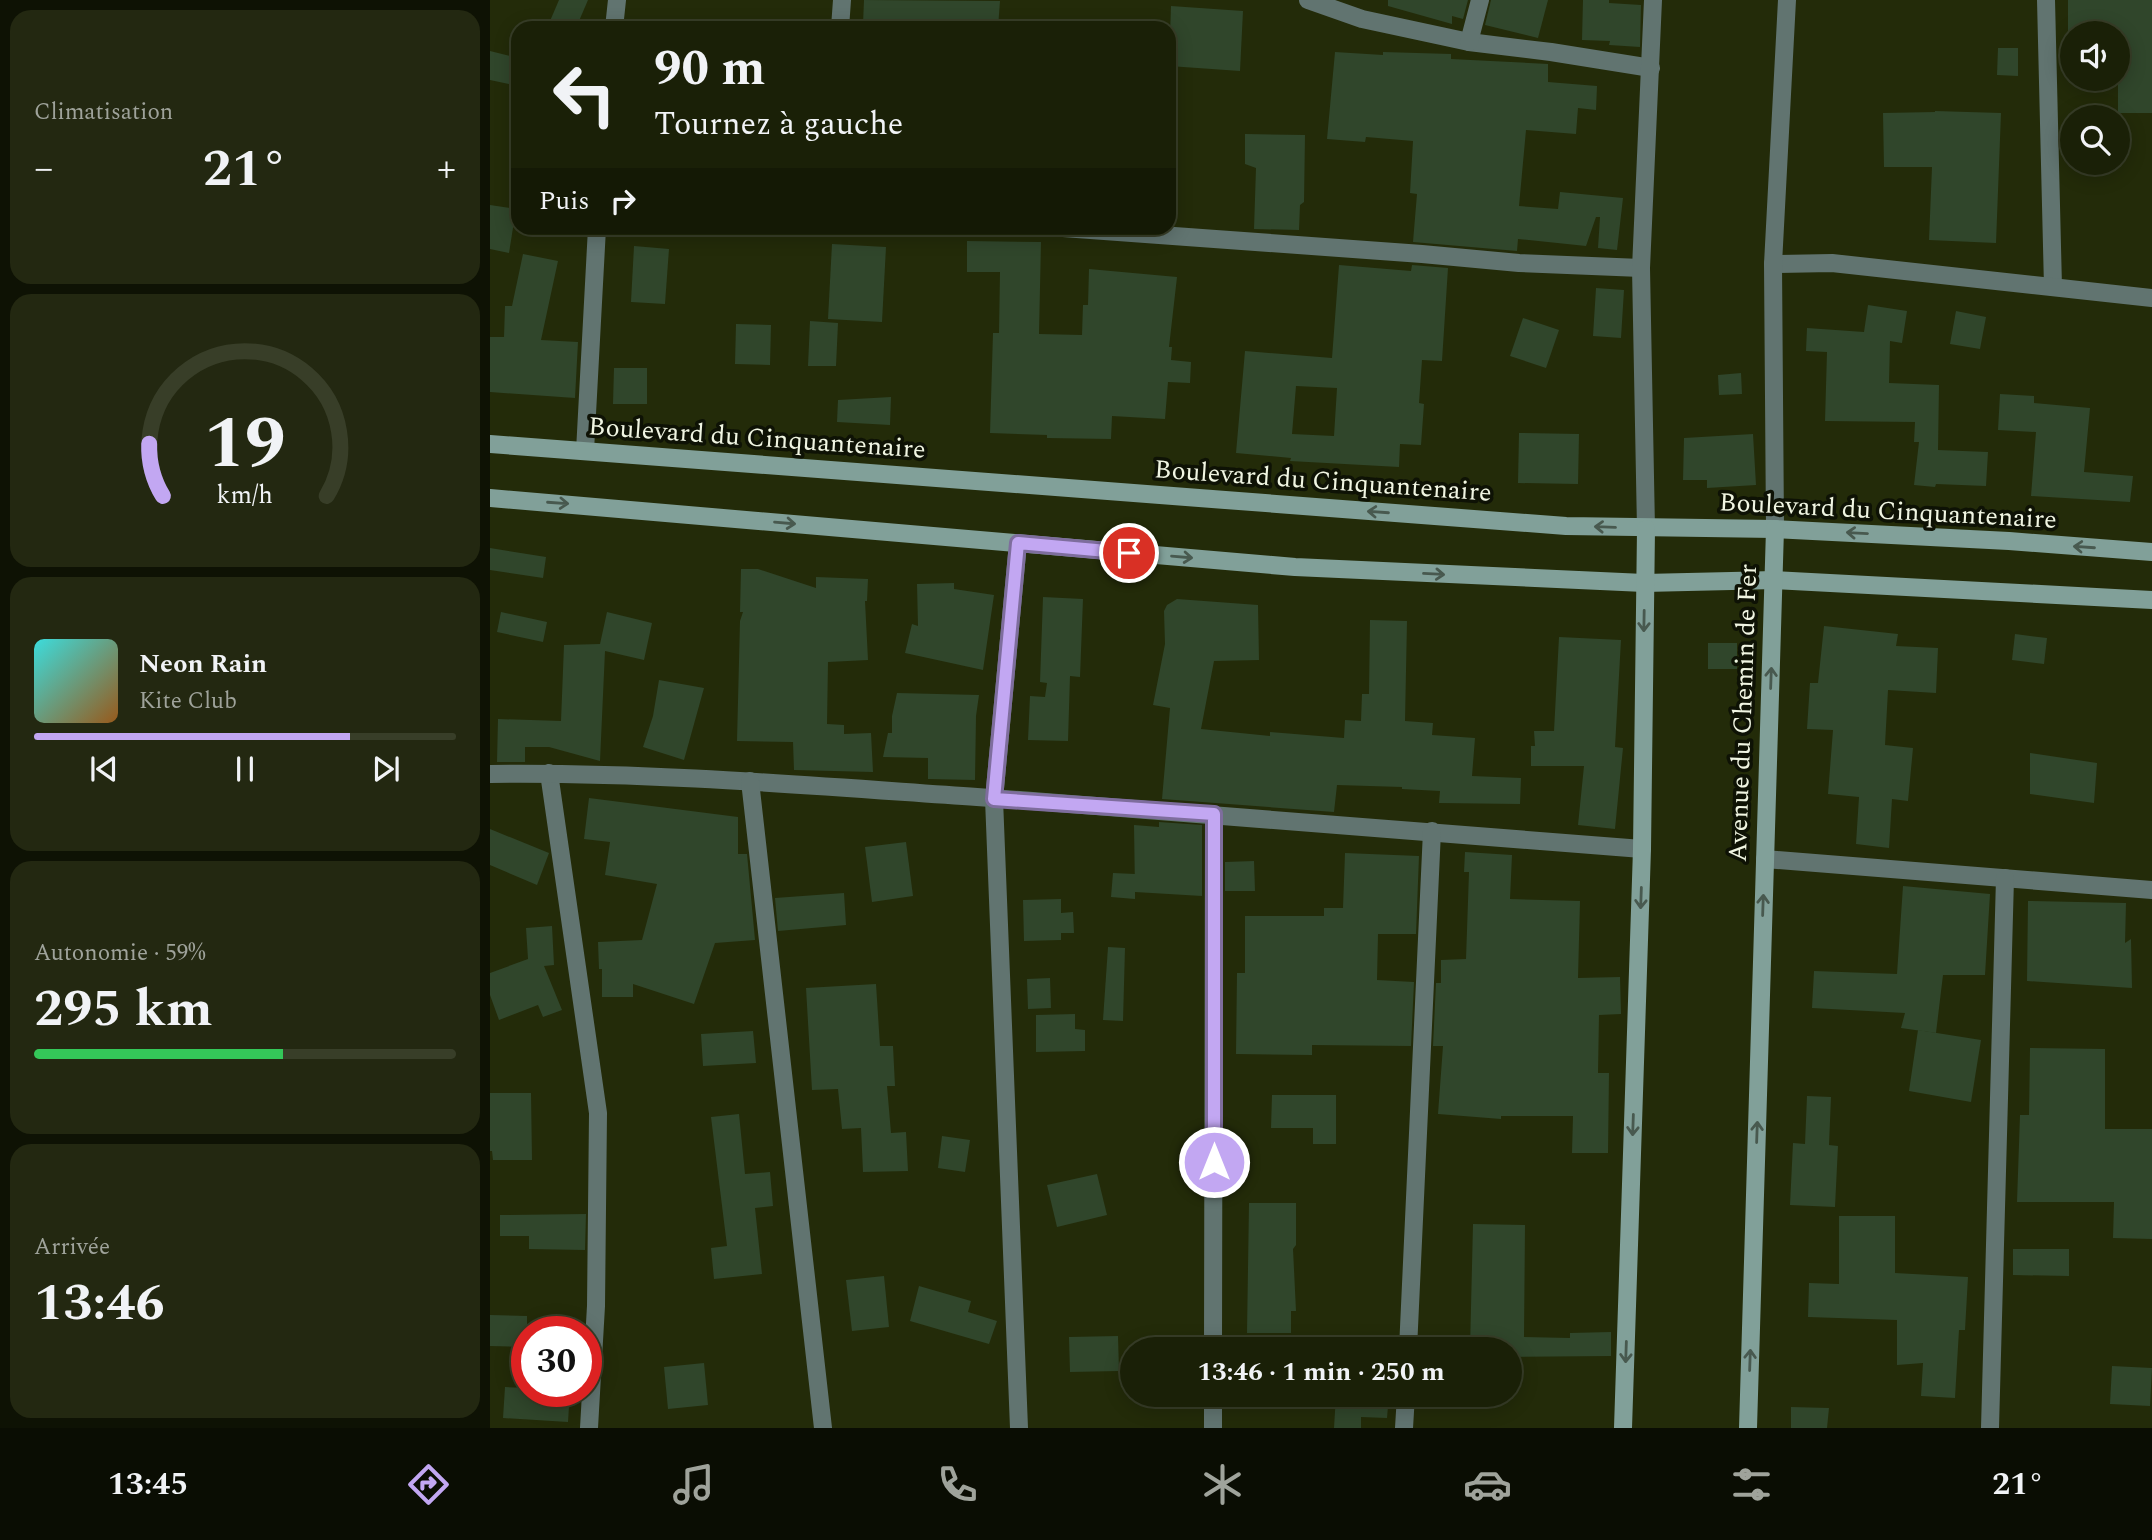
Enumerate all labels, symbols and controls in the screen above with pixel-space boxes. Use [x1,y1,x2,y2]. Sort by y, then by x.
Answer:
map controls [2060,21,2130,175]
button: sound [2060,21,2130,91]
text: 90 m [654,32,765,107]
icon: left [539,49,630,140]
text: Climatisation [34,95,173,130]
text: Tournez à gauche [654,100,903,149]
button: search [2060,105,2130,175]
text: 21° [203,130,287,209]
text: − [34,140,53,198]
text: + [437,140,456,198]
text: Puis [539,181,590,221]
icon: right [604,182,642,220]
text: 19 [204,390,286,501]
street label: Boulevard du Cinquantenaire [587,406,927,470]
street label: Boulevard du Cinquantenaire [1153,449,1493,513]
text: km/h [217,477,273,515]
street label: Boulevard du Cinquantenaire [1718,482,2058,540]
one-way arrow [546,497,569,510]
one-way arrow [1367,505,1390,518]
one-way arrow [773,516,796,529]
one-way arrow [1594,521,1617,534]
pin [1099,523,1159,583]
one-way arrow [1846,527,1869,540]
icon: arrive [1110,534,1148,572]
one-way arrow [2073,540,2096,553]
one-way arrow [1170,551,1193,564]
street label: Avenue du Chemin de Fer [1718,563,1768,863]
one-way arrow [1422,567,1445,580]
one-way arrow [1637,609,1650,632]
text: Neon Rain [139,644,267,684]
one-way arrow [1765,666,1778,689]
text: Kite Club [139,684,237,719]
icon: previous [85,750,123,788]
icon: pause [226,750,264,788]
icon: next [367,750,405,788]
one-way arrow [1634,886,1647,909]
one-way arrow [1757,894,1770,917]
text: Autonomie · 59% [34,936,206,971]
text: 295 km [34,970,213,1049]
one-way arrow [1627,1113,1640,1136]
one-way arrow [1750,1121,1763,1144]
position arrow [1177,1125,1251,1199]
text: Arrivée [34,1230,110,1265]
text: 13:46 [34,1264,165,1343]
speed limit sign: 30 [511,1316,602,1407]
one-way arrow [1619,1341,1632,1364]
one-way arrow [1743,1349,1756,1372]
text: 13:46 · 1 min · 250 m [1197,1352,1445,1392]
text: 13:45 [108,1460,188,1509]
icon: directions [404,1460,453,1509]
icon: music [669,1460,718,1509]
icon: phone [933,1460,982,1509]
icon: climate [1198,1460,1247,1509]
icon: car [1463,1460,1512,1509]
icon: filters [1727,1460,1776,1509]
text: 21° [1992,1460,2044,1509]

